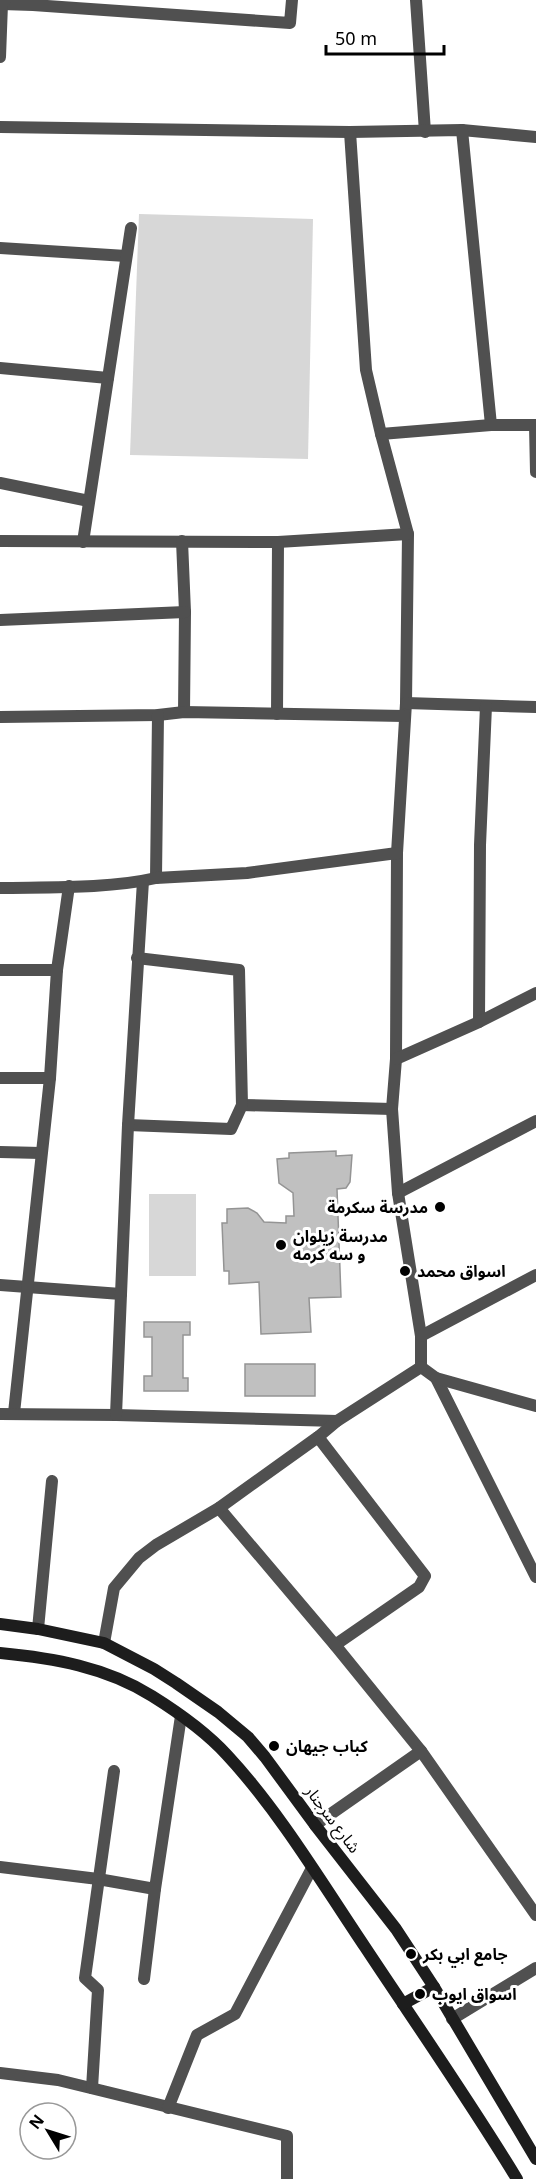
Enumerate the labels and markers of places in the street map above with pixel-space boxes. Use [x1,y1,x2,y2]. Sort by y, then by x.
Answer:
place label: مدرسة سكرمة [327,1196,428,1218]
marker: مدرسة سكرمة [433,1200,447,1214]
place label: مدرسة زيلوان و سه كرمه [293,1225,388,1265]
marker: مدرسة زيلوان و سه كرمه [274,1238,288,1252]
place label: اسواق محمد [417,1260,506,1282]
marker: اسواق محمد [398,1264,412,1278]
place label: كباب جيهان [286,1735,368,1757]
marker: كباب جيهان [267,1739,281,1753]
place label: جامع ابي بكر [422,1943,508,1968]
marker: جامع ابي بكر [404,1947,418,1961]
place label: اسواق ايوب [432,1983,517,2005]
marker: اسواق ايوب [413,1987,427,2001]

